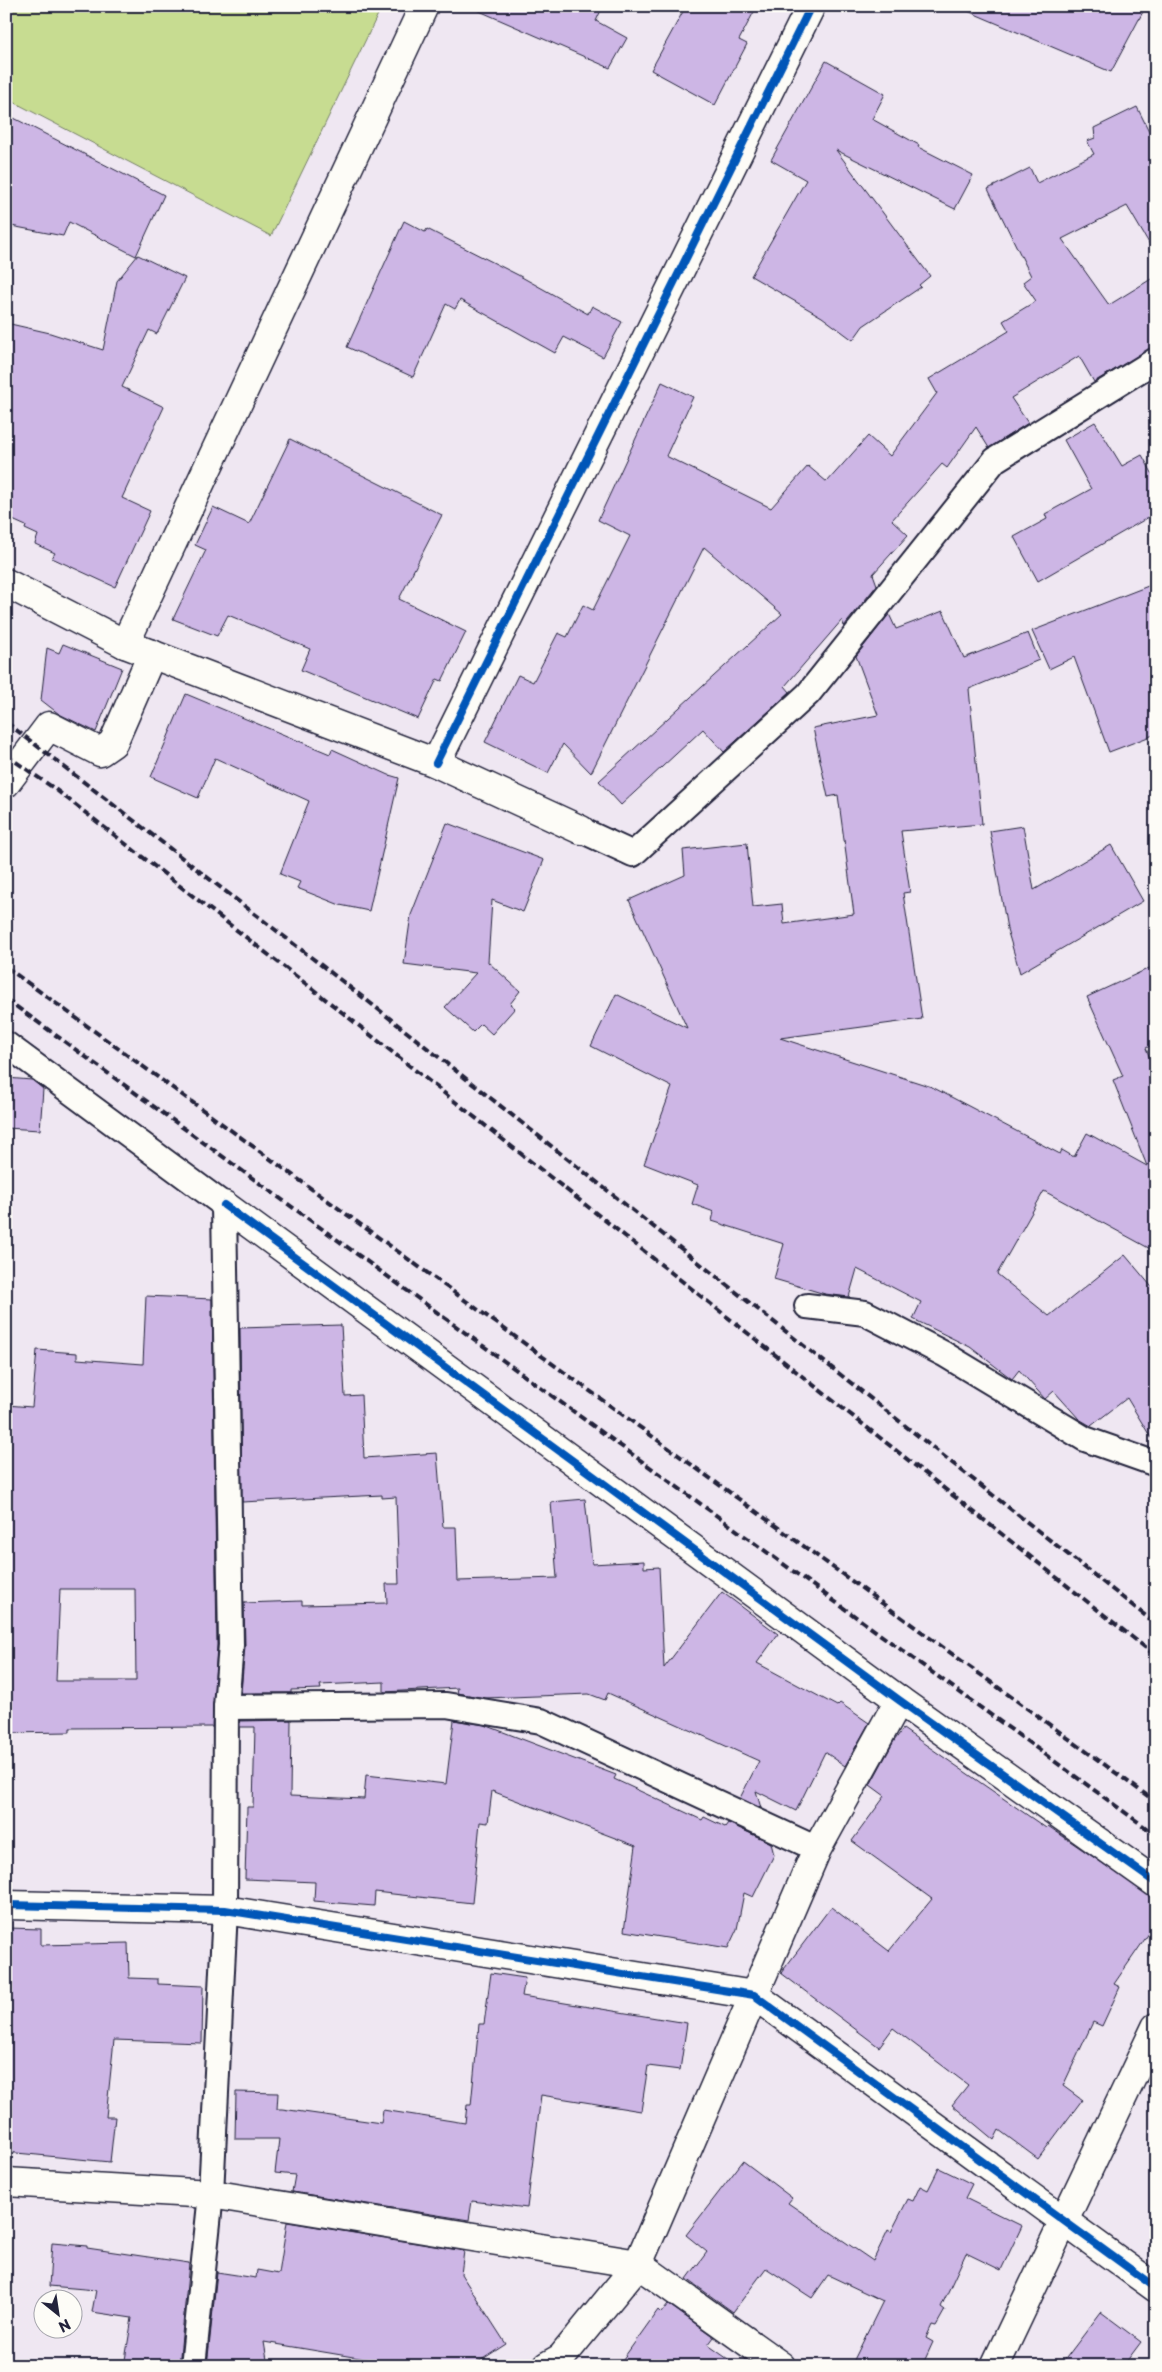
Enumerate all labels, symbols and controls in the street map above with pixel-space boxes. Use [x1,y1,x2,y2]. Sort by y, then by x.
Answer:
north arrow [32,2290,82,2340]
text: N [55,2314,75,2338]

